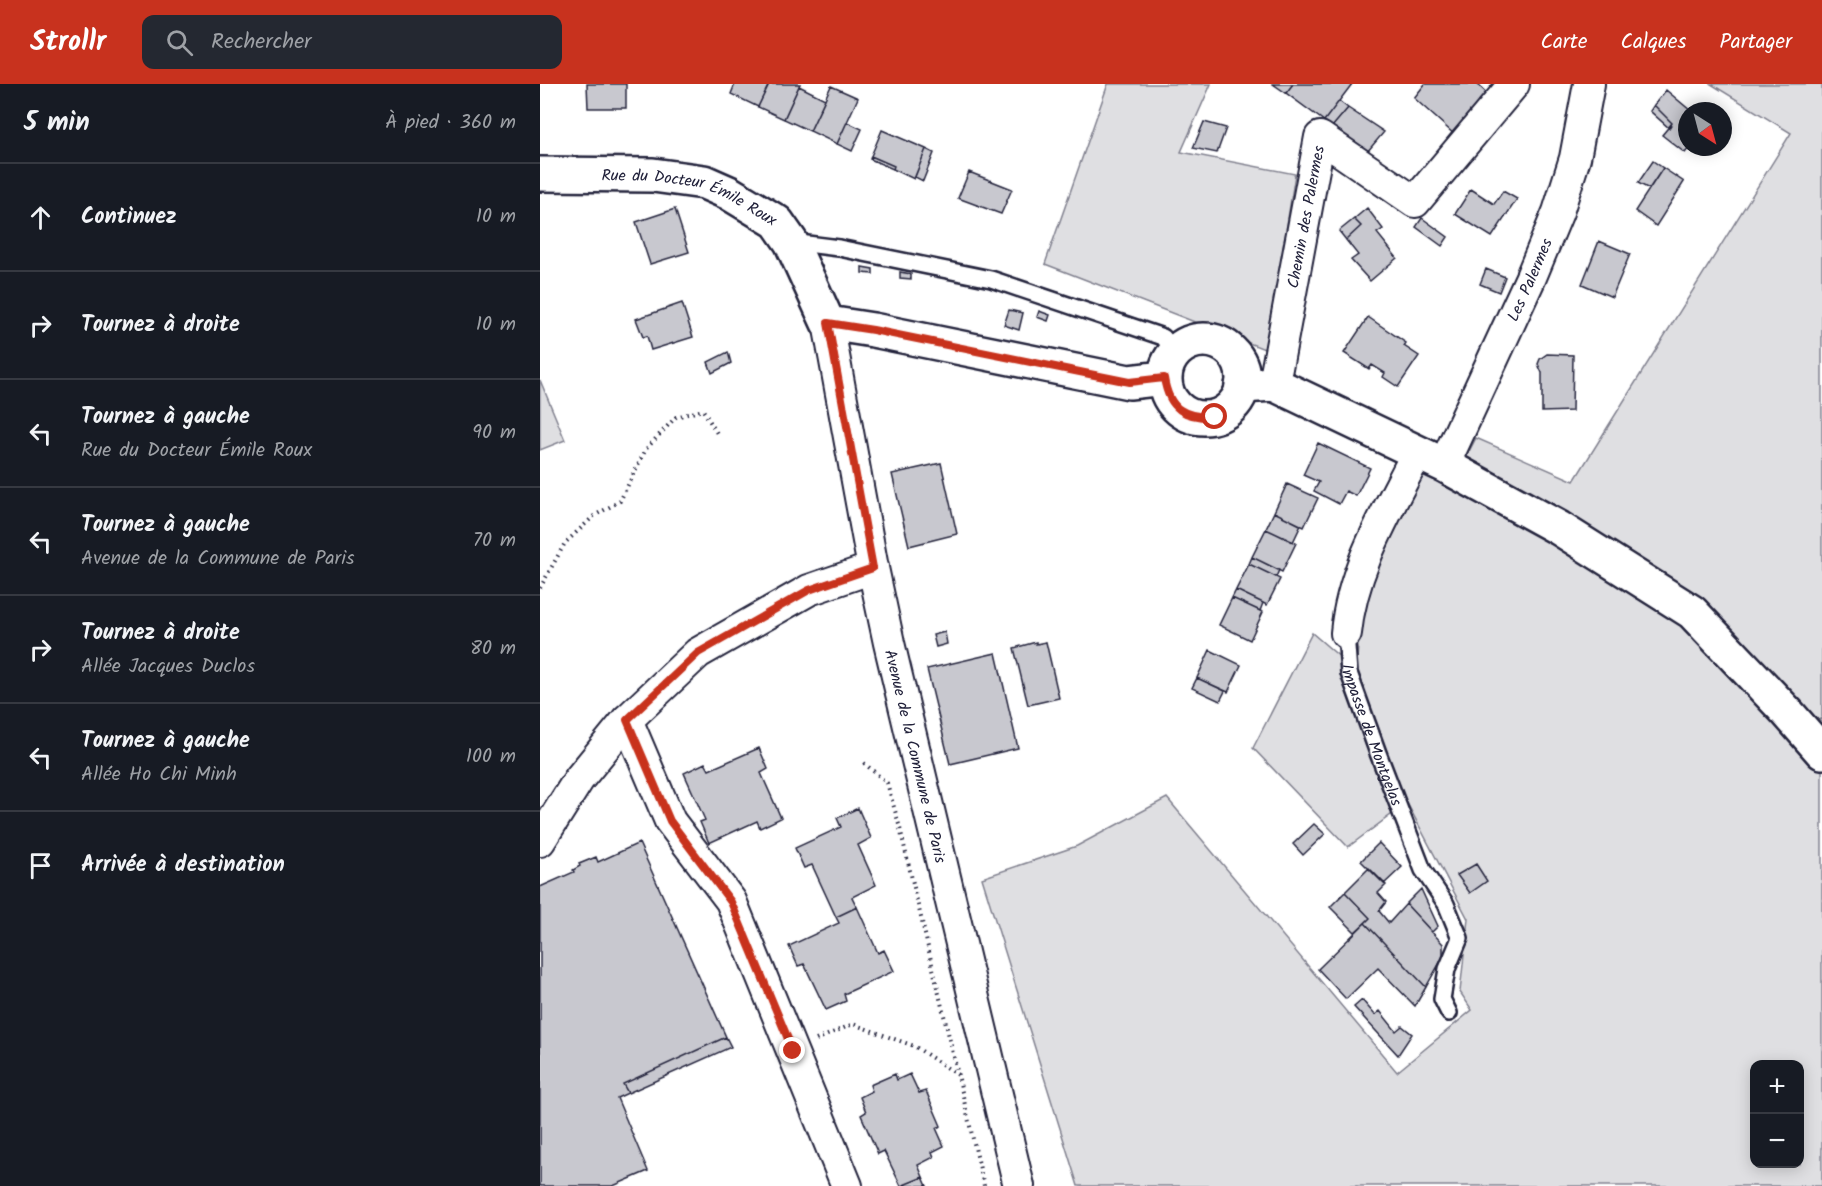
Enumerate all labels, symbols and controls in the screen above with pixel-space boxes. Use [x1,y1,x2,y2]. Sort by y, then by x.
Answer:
search box [142,15,562,69]
text: Strollr [30,20,106,65]
text: Rechercher [211,25,311,60]
icon: search [163,26,196,59]
text: Carte [1540,26,1587,59]
text: Calques [1620,26,1686,59]
text: Partager [1719,26,1792,59]
text: 5 min [24,102,90,144]
north arrow [1678,102,1732,156]
text: À pied · 360 m [385,107,516,139]
street label: Chemin des Palermes [1281,144,1332,291]
street label: Rue du Docteur Émile Roux [601,164,782,234]
text: Continuez [81,200,177,235]
icon: ahead [24,201,57,234]
text: 10 m [476,201,516,233]
street label: Les Palermes [1501,235,1560,326]
text: Tournez à droite [81,308,240,343]
icon: right [24,309,57,342]
text: 10 m [476,309,516,341]
text: Tournez à gauche [81,400,250,435]
route start [1201,403,1227,429]
icon: left [24,417,57,450]
text: 90 m [472,417,516,449]
text: Rue du Docteur Émile Roux [81,435,312,467]
text: Tournez à gauche [81,508,250,543]
icon: left [24,525,57,558]
text: 70 m [473,525,516,557]
text: Avenue de la Commune de Paris [81,543,355,575]
text: Tournez à droite [81,616,240,651]
icon: right [24,633,57,666]
text: 80 m [470,633,516,665]
street label: Avenue de la Commune de Paris [877,647,952,866]
text: Allée Jacques Duclos [81,651,255,683]
street label: Impasse de Montgelas [1334,663,1408,810]
text: Tournez à gauche [81,724,250,759]
icon: left [24,741,57,774]
text: 100 m [466,741,516,773]
text: Allée Ho Chi Minh [81,759,237,791]
text: Arrivée à destination [81,848,285,883]
icon: arrive [24,849,57,882]
route end [779,1037,805,1063]
map controls [1750,1060,1804,1168]
button: + [1750,1060,1804,1114]
button: − [1750,1114,1804,1168]

